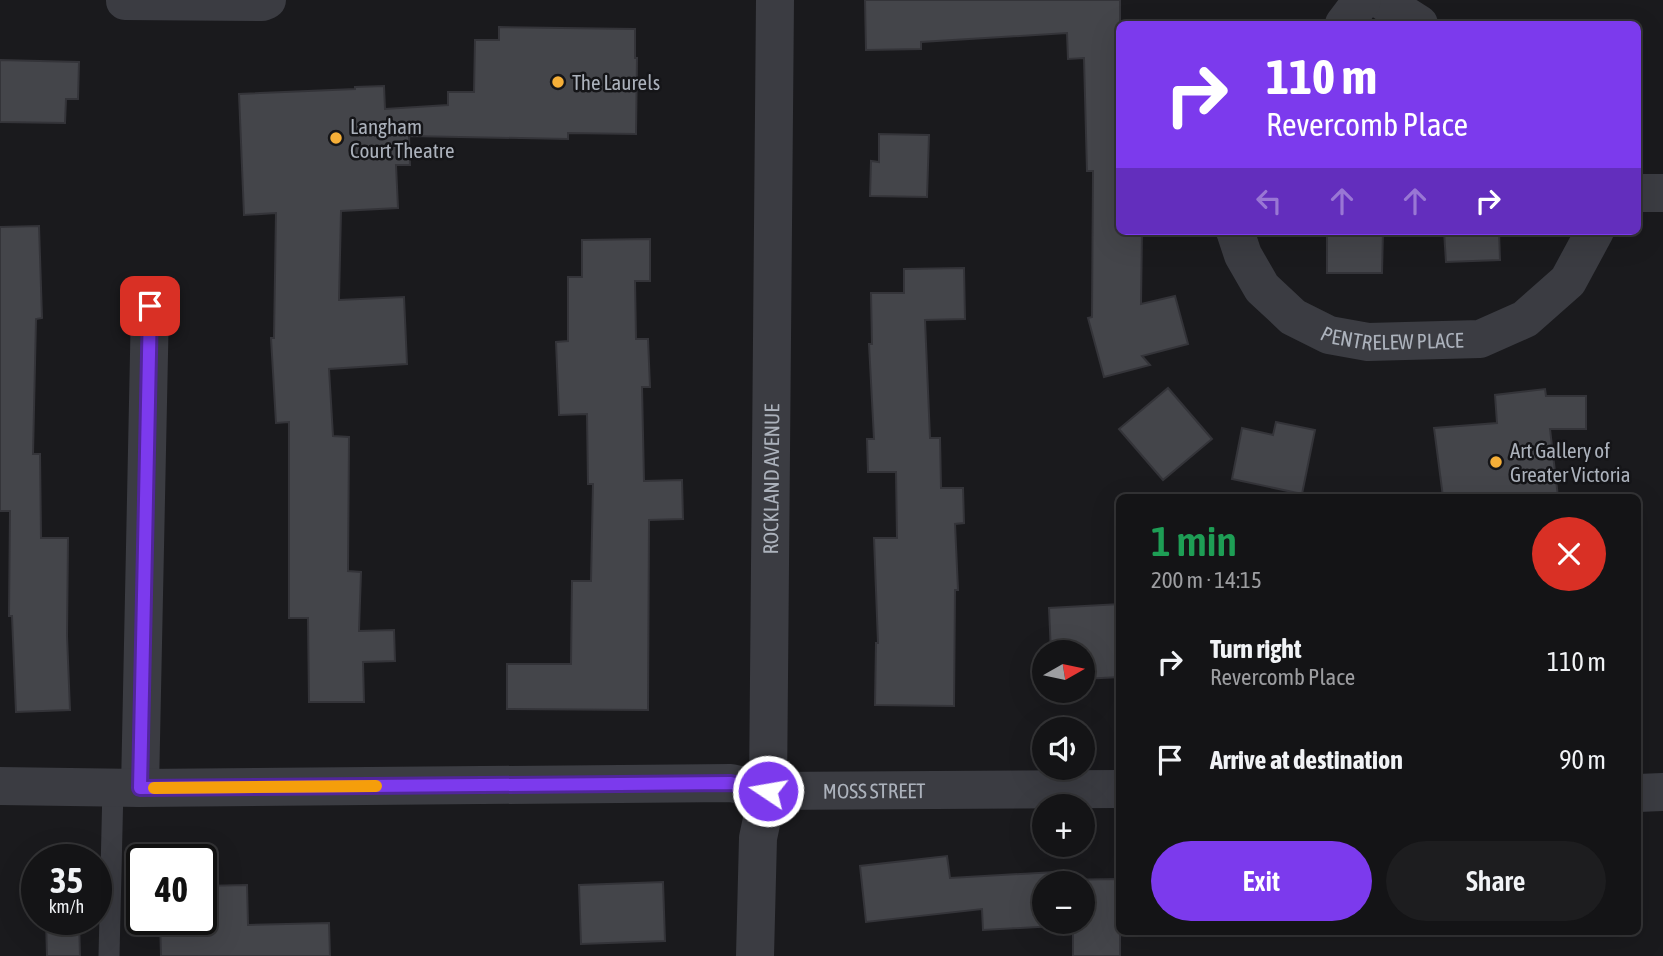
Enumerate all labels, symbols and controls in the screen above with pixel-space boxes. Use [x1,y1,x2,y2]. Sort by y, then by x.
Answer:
text: 110 m [1266,48,1377,104]
icon: right [1151,49,1242,140]
place label: The Laurels [572,70,660,94]
marker: The Laurels [550,74,566,90]
text: Revercomb Place [1266,106,1468,143]
place label: Langham Court Theatre [350,114,454,162]
marker: Langham Court Theatre [328,130,344,146]
icon: left [1250,182,1288,220]
icon: ahead [1323,182,1361,220]
icon: ahead [1396,182,1434,220]
icon: right [1469,182,1507,220]
pin [120,276,180,336]
icon: arrive [131,287,169,325]
street label: PENTRELEW PLACE [1317,321,1464,355]
street label: ROCKLAND AVENUE [758,404,783,555]
place label: Art Gallery of Greater Victoria [1510,438,1630,486]
marker: Art Gallery of Greater Victoria [1488,454,1504,470]
text: 1 min [1151,517,1237,565]
button: close [1532,517,1606,591]
text: 200 m · 14:15 [1151,567,1262,593]
text: Turn right [1210,634,1301,664]
north arrow [1032,640,1096,704]
map controls [1032,640,1095,934]
icon: right [1151,643,1189,681]
text: 110 m [1547,647,1606,677]
text: Revercomb Place [1210,664,1355,690]
button: sound [1032,717,1095,780]
icon: arrive [1151,741,1189,779]
text: Arrive at destination [1210,745,1403,775]
text: 90 m [1559,745,1606,775]
position arrow [731,754,805,828]
street label: MOSS STREET [823,778,925,803]
button: + [1032,794,1095,857]
button: Exit [1151,841,1372,921]
button: Share [1386,841,1606,921]
speed limit sign: 40 [126,844,217,935]
text: 35 [50,860,83,900]
button: − [1032,871,1095,934]
text: km/h [49,896,84,917]

